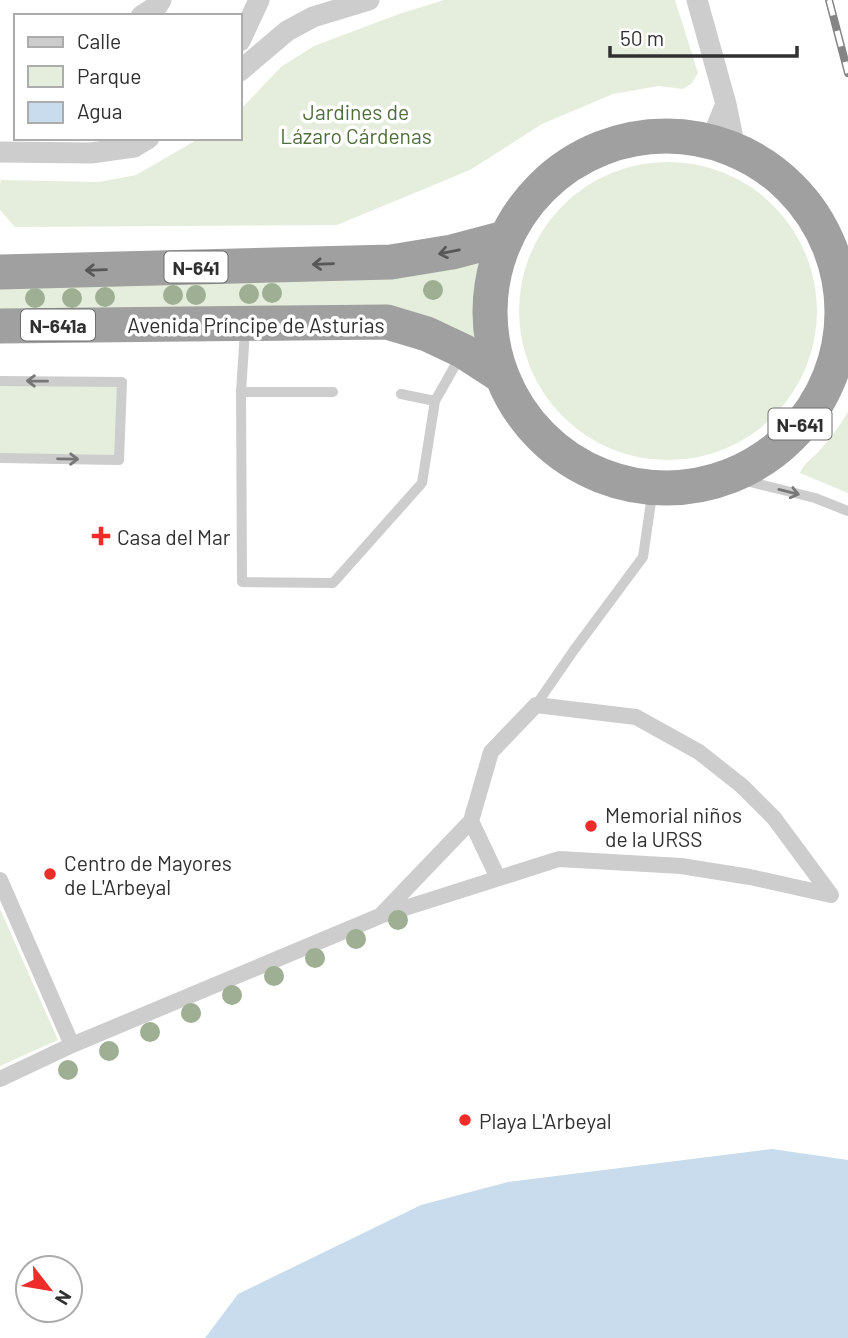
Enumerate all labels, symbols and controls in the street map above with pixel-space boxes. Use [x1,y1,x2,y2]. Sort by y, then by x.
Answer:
legend [14,14,242,140]
scale bar [610,14,797,58]
text: 50 m [620,25,664,50]
text: Calle [77,28,121,53]
text: Parque [77,63,142,88]
text: Agua [77,98,123,123]
park label: Jardines de Lázaro Cárdenas [280,99,432,148]
one-way arrow [438,246,461,260]
road number: N-641 [164,252,228,282]
one-way arrow [312,257,335,270]
one-way arrow [85,263,108,276]
road number: N-641a [21,310,95,340]
street label: Avenida Príncipe de Asturias [127,312,385,337]
one-way arrow [25,374,48,388]
road number: N-641 [768,408,832,440]
one-way arrow [56,452,79,466]
one-way arrow [778,486,800,499]
place label: Casa del Mar [117,524,231,549]
marker: Casa del Mar [91,526,111,546]
place label: Memorial niños de la URSS [605,802,742,851]
marker: Memorial niños de la URSS [583,818,599,834]
place label: Centro de Mayores de L'Arbeyal [64,850,232,899]
marker: Centro de Mayores de L'Arbeyal [42,866,58,882]
place label: Playa L'Arbeyal [479,1108,611,1133]
marker: Playa L'Arbeyal [457,1112,473,1128]
north arrow [14,1254,84,1324]
text: N [51,1287,77,1309]

